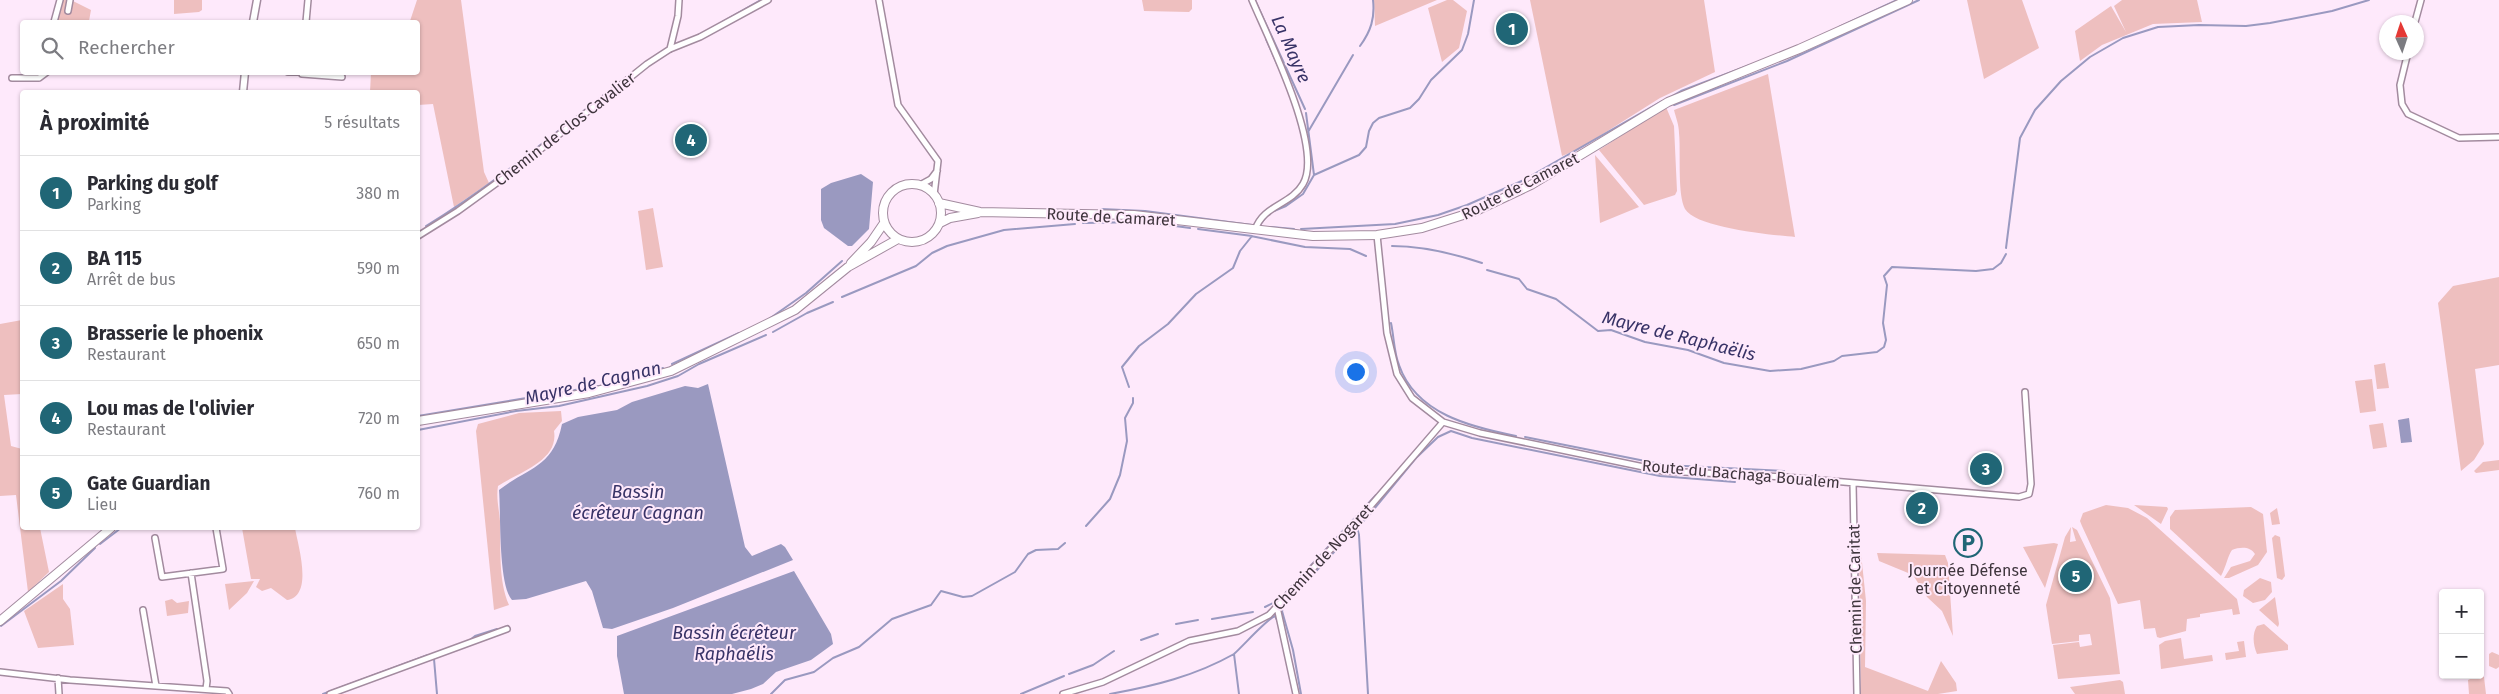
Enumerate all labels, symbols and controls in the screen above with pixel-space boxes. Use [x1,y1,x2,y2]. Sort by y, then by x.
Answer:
pin: 1 [1496,10,1528,48]
water label: La Mayre [1266,12,1316,86]
north arrow [2379,15,2424,60]
search box [20,20,420,75]
icon: search [38,34,66,62]
text: Rechercher [78,36,175,59]
street label: Chemin de Clos Cavalier [491,68,640,190]
text: À proximité [40,110,149,136]
text: 5 résultats [324,113,400,132]
pin: 4 [675,121,707,159]
street label: Route de Camaret [1458,148,1582,224]
text: Parking du golf [87,172,218,195]
text: 1 [52,184,60,203]
text: 380 m [356,184,400,203]
text: Parking [87,195,141,214]
street label: Route de Camaret [1046,204,1176,230]
text: BA 115 [87,247,142,270]
text: 2 [52,259,60,278]
text: 590 m [357,259,400,278]
text: Arrêt de bus [87,270,176,289]
water label: Mayre de Raphaëlis [1600,306,1758,366]
text: Brasserie le phoenix [87,322,263,345]
text: 3 [52,334,60,353]
text: 650 m [357,334,400,353]
text: Restaurant [87,345,166,364]
water label: Mayre de Cagnan [523,357,663,409]
your location [1343,359,1369,385]
text: Lou mas de l'olivier [87,397,254,420]
text: 4 [51,409,61,428]
text: 720 m [358,409,400,428]
text: Restaurant [87,420,166,439]
pin: 3 [1970,450,2002,488]
street label: Route du Bachaga Boualem [1641,456,1841,492]
text: Gate Guardian [87,472,210,495]
water label: Bassin écrêteur Cagnan [572,481,704,524]
text: 5 [52,484,60,503]
text: 760 m [358,484,400,503]
pin: 2 [1906,489,1938,527]
text: Lieu [87,495,118,514]
street label: Chemin de Nogaret [1269,500,1377,614]
street label: Chemin de Caritat [1844,524,1866,654]
parking icon: Journée Défense et Citoyenneté [1953,528,1983,558]
pin: 5 [2060,557,2092,595]
place label: Journée Défense et Citoyenneté [1908,561,2028,598]
map controls [2439,589,2484,679]
button: + [2439,589,2484,634]
water label: Bassin écrêteur Raphaélis [672,622,797,665]
button: − [2439,634,2484,679]

